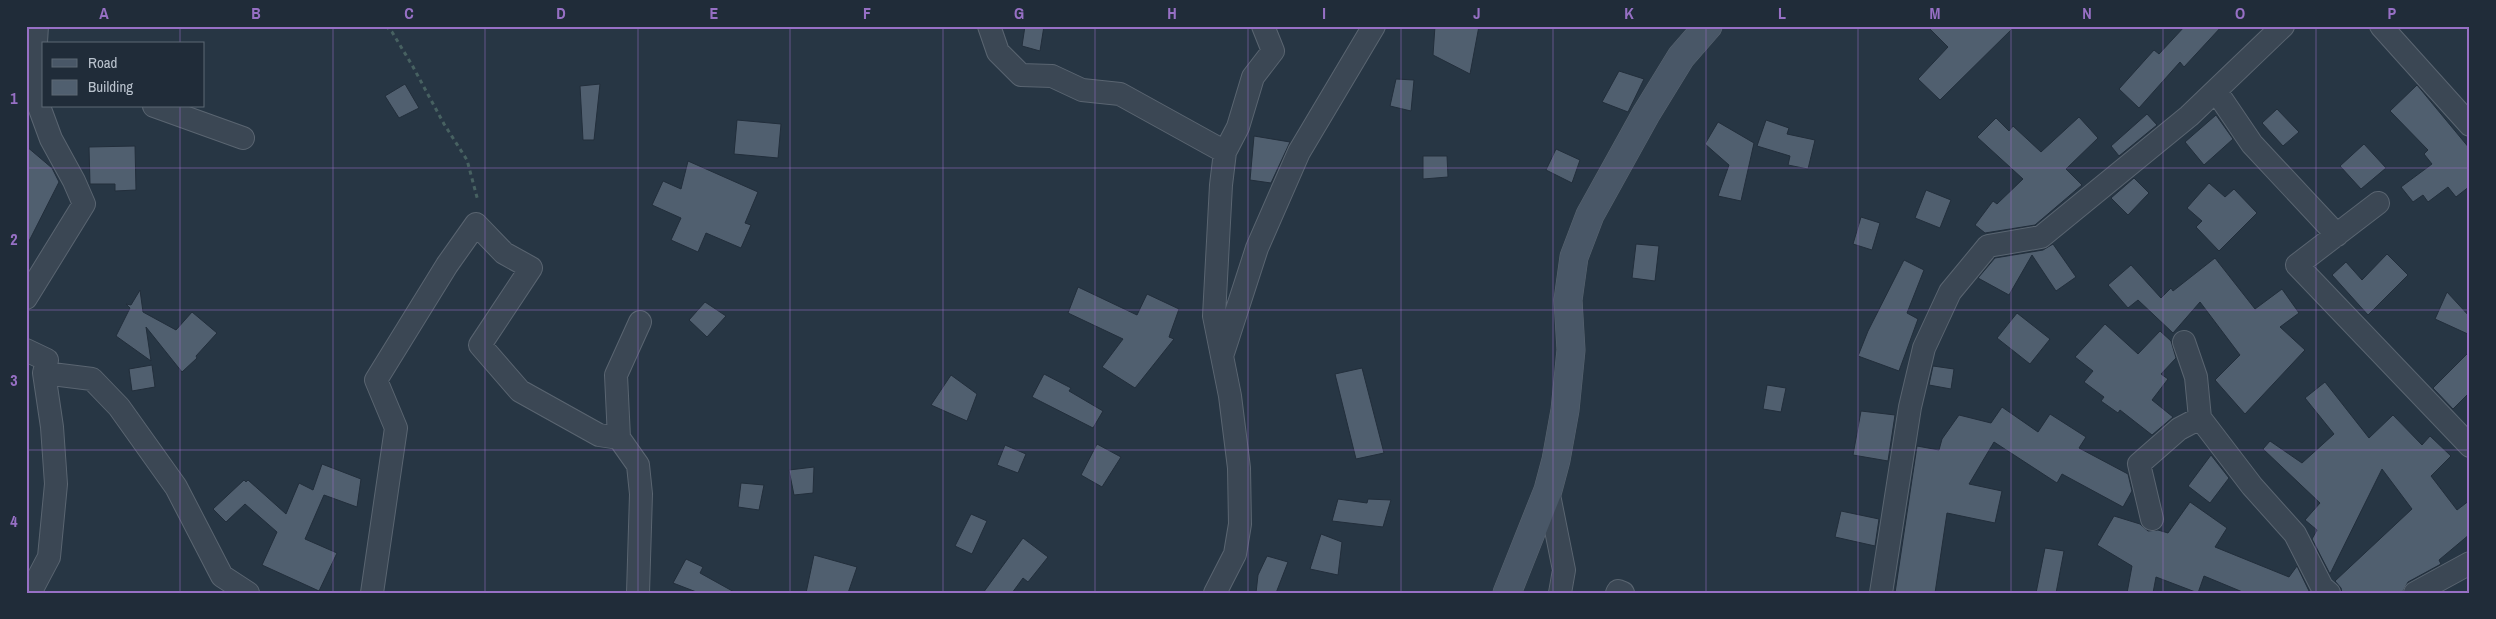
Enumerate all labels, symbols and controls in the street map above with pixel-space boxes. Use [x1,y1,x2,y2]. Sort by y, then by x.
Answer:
text: A [99,2,109,24]
text: B [251,2,261,24]
text: C [404,2,414,24]
text: D [556,2,566,24]
text: E [710,2,719,24]
text: F [863,2,871,24]
text: G [1014,2,1024,24]
text: H [1167,2,1177,24]
text: I [1322,2,1326,24]
text: J [1473,2,1481,24]
text: K [1624,2,1634,24]
text: L [1778,2,1786,24]
text: M [1930,2,1941,24]
text: N [2082,2,2092,24]
text: O [2235,2,2245,24]
text: P [2388,2,2397,24]
legend [42,42,205,108]
text: Road [88,52,117,73]
text: Building [88,76,133,97]
text: 1 [10,87,18,109]
text: 2 [10,228,18,250]
text: 3 [10,369,18,391]
text: 4 [10,510,18,532]

